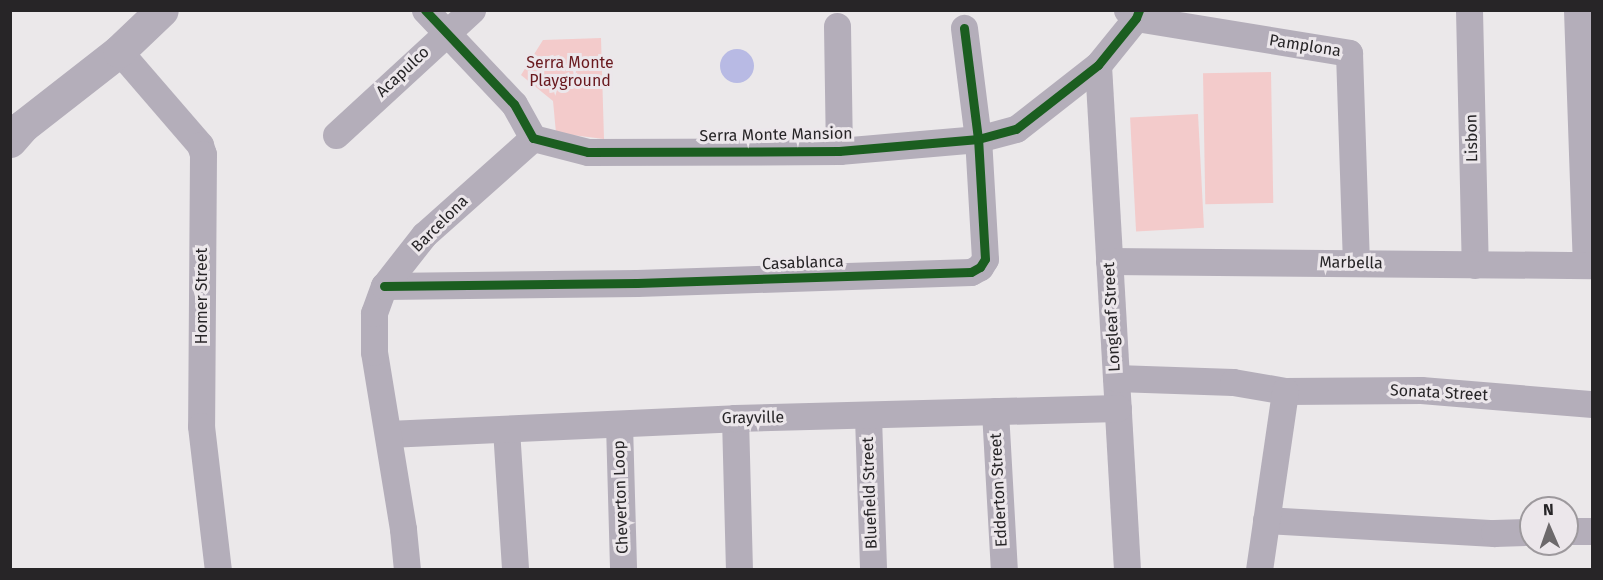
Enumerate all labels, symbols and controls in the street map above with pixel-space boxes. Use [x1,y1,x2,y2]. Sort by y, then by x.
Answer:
street label: Pamplona [1268,31,1342,61]
street label: Acapulco [373,43,433,101]
park label: Serra Monte Playground [526,53,614,91]
street label: Lisbon [1462,114,1482,162]
street label: Serra Monte Mansion [699,124,853,146]
street label: Barcelona [408,192,472,256]
street label: Homer Street [192,248,212,344]
street label: Casablanca [762,252,844,274]
street label: Marbella [1319,253,1383,273]
street label: Longleaf Street [1100,262,1124,372]
street label: Sonata Street [1389,381,1489,405]
street label: Grayville [722,408,784,428]
street label: Edderton Street [986,432,1012,548]
street label: Bluefield Street [858,437,882,549]
street label: Cheverton Loop [609,440,633,554]
north arrow [1519,496,1579,556]
text: N [1543,500,1554,519]

